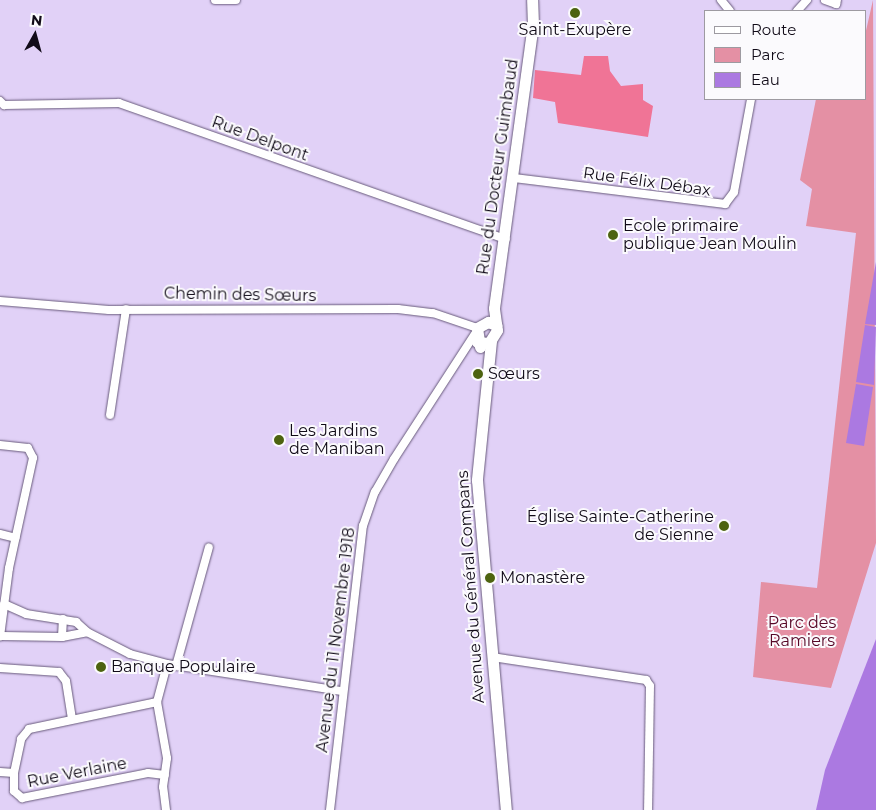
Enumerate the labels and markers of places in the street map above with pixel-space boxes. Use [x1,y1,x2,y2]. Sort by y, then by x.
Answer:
marker: Saint-Exupère [569,7,581,19]
place label: Saint-Exupère [519,20,631,40]
place label: Ecole primaire publique Jean Moulin [623,216,797,254]
marker: Ecole primaire publique Jean Moulin [607,229,619,241]
place label: Sœurs [488,364,540,384]
marker: Sœurs [472,368,484,380]
place label: Les Jardins de Maniban [289,421,385,459]
marker: Les Jardins de Maniban [273,434,285,446]
place label: Église Sainte-Catherine de Sienne [527,507,714,545]
marker: Église Sainte-Catherine de Sienne [718,520,730,532]
place label: Monastère [500,568,585,588]
marker: Monastère [484,572,496,584]
place label: Banque Populaire [111,657,256,677]
marker: Banque Populaire [95,661,107,673]

